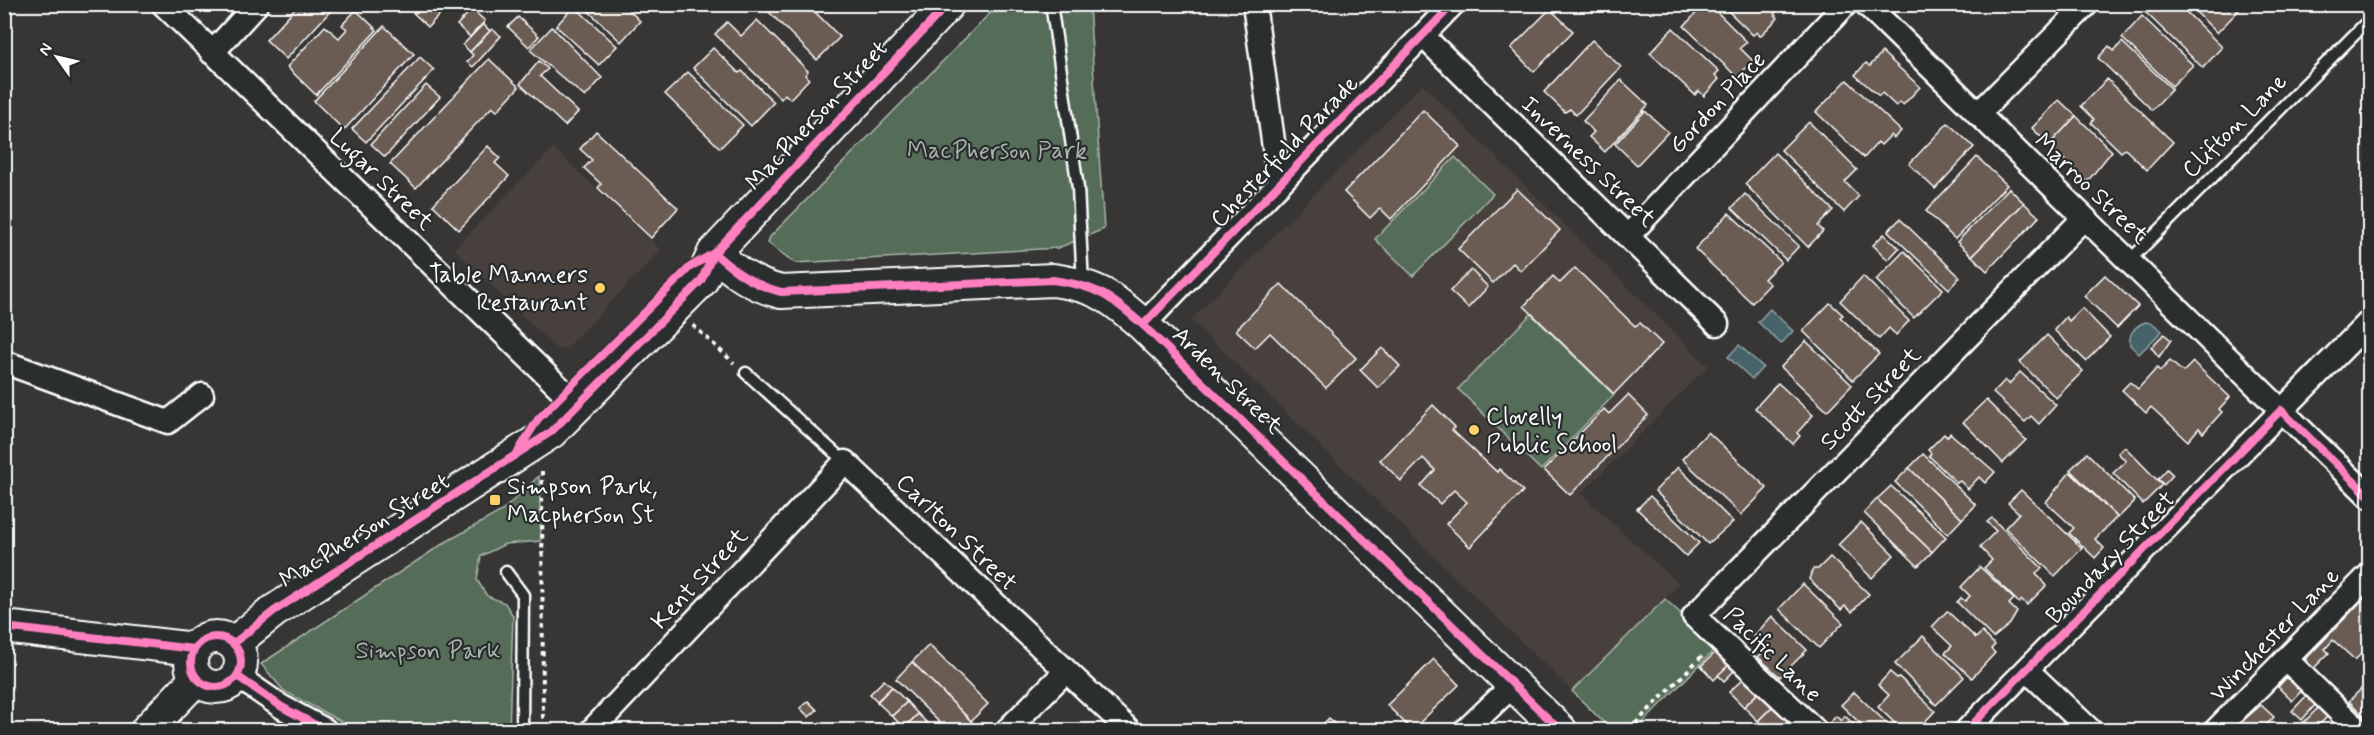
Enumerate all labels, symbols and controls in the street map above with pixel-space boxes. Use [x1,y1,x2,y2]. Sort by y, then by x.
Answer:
north arrow [27,27,87,87]
street label: MacPherson Street [739,34,895,198]
text: N [34,39,57,60]
street label: Gordon Place [1663,45,1773,161]
street label: Clifton Lane [2176,67,2294,185]
street label: Chesterfield Parade [1204,69,1366,235]
street label: Inverness Street [1514,90,1662,235]
street label: Lugar Street [320,122,440,240]
street label: Marroo Street [2027,127,2155,252]
park label: MacPherson Park [907,136,1087,167]
place label: Table Manners Restaurant [429,260,588,319]
marker: Table Manners Restaurant [593,281,607,295]
street label: Arden Street [1165,321,1289,442]
street label: Scott Street [1814,341,1928,458]
place label: Clovelly Public School [1486,402,1617,461]
marker: Clovelly Public School [1467,423,1481,437]
street label: MacPherson Street [274,466,456,596]
street label: Carlton Street [889,467,1023,599]
place label: Simpson Park, Macpherson St [507,472,657,531]
street label: Boundary Street [2040,485,2182,631]
marker: Simpson Park, Macpherson St [488,493,502,507]
street label: Kent Street [645,521,755,637]
street label: Winchester Lane [2203,561,2347,709]
street label: Pacific Lane [1716,600,1828,710]
park label: Simpson Park [355,636,501,667]

